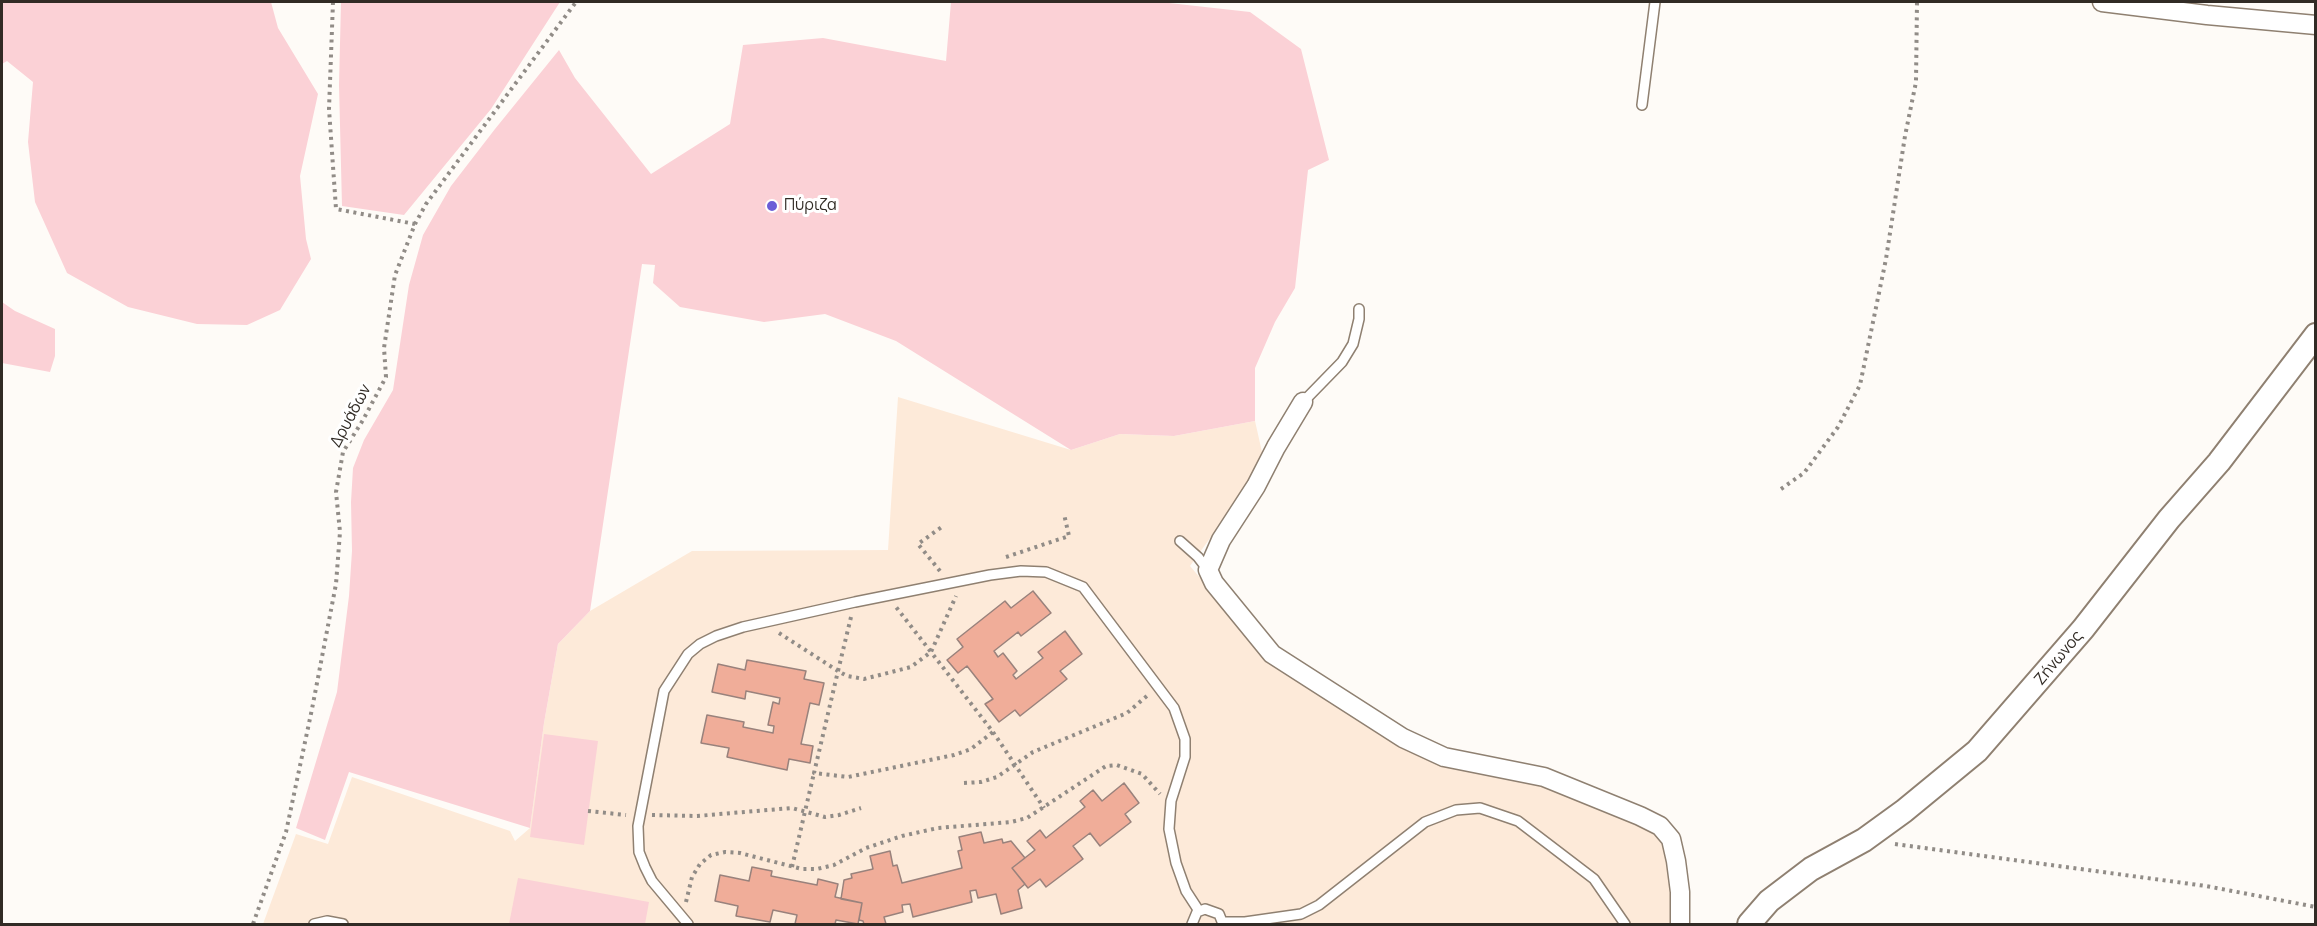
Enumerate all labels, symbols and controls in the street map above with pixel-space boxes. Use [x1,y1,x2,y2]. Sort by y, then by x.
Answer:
place label: Πύριζα [784,196,837,216]
marker: Πύριζα [765,199,779,213]
street label: Δρυάδων [326,381,376,451]
street label: Ζήνωνος [2031,627,2087,689]

